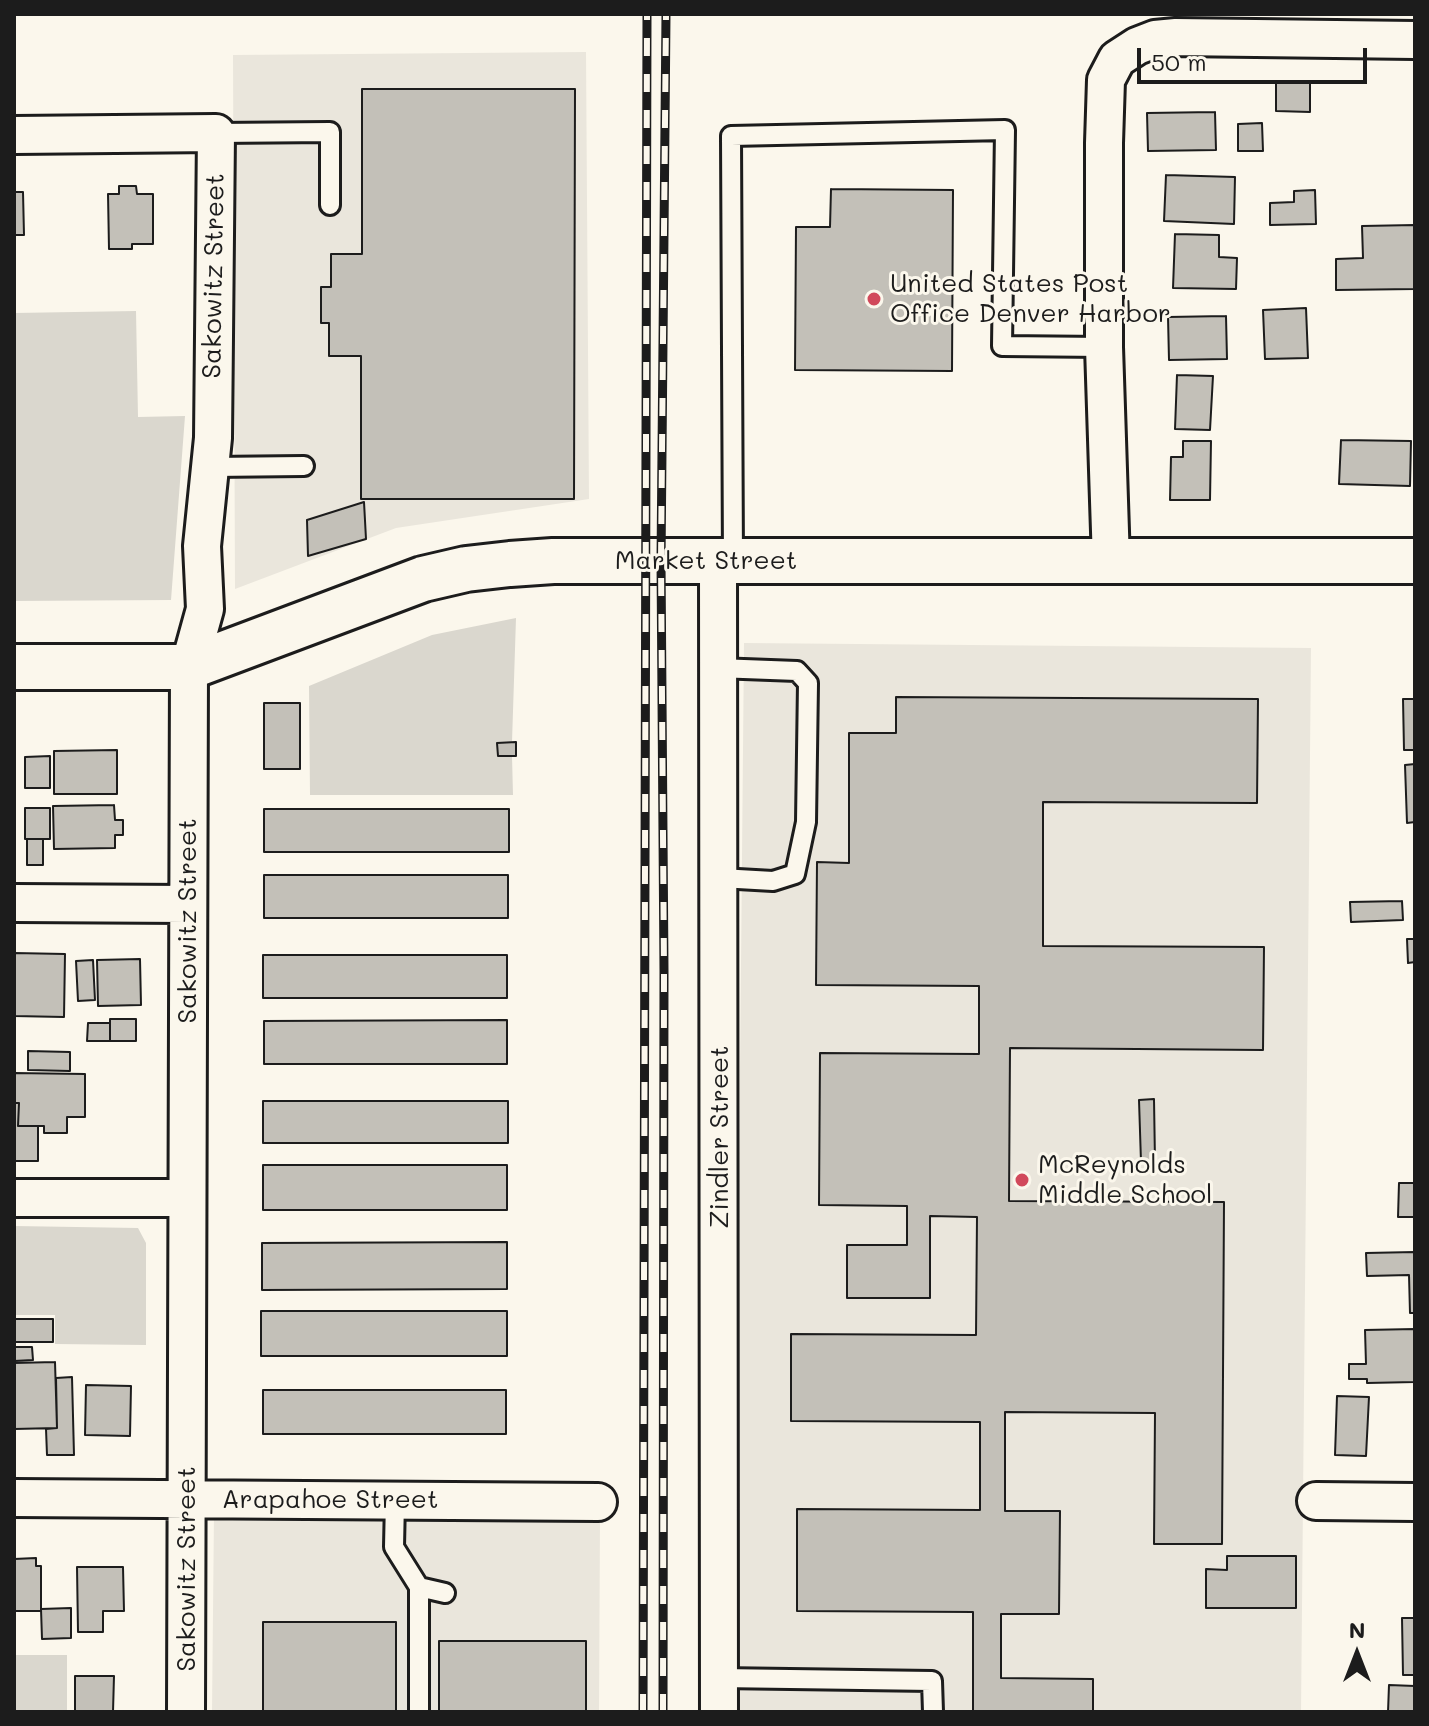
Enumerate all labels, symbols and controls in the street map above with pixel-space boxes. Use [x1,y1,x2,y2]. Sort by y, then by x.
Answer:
scale bar [1141,32,1371,82]
text: 50 m [1151,46,1207,77]
street label: Sakowitz Street [197,173,231,379]
place label: United States Post Office Denver Harbor [890,268,1171,330]
marker: United States Post Office Denver Harbor [865,290,883,308]
street label: Market Street [615,545,797,577]
street label: Sakowitz Street [172,818,204,1024]
street label: Zindler Street [704,1045,736,1229]
place label: McReynolds Middle School [1038,1149,1213,1210]
marker: McReynolds Middle School [1013,1171,1031,1189]
street label: Sakowitz Street [171,1466,203,1672]
street label: Arapahoe Street [222,1484,438,1516]
north arrow [1317,1614,1397,1694]
text: N [1349,1615,1365,1644]

